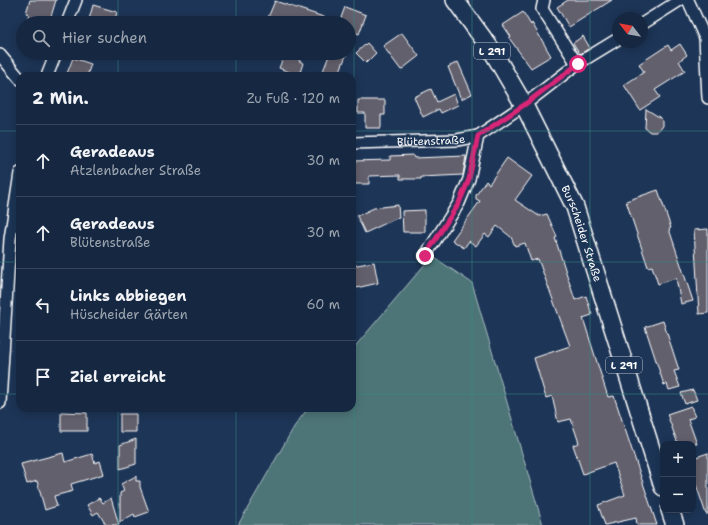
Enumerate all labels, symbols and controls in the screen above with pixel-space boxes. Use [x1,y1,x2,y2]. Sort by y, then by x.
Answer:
north arrow [612,12,648,48]
search box [16,16,356,60]
icon: search [30,27,52,49]
text: Hier suchen [62,28,147,48]
road number: L 291 [474,43,510,59]
route start [569,55,587,73]
text: 2 Min. [32,87,89,109]
text: Zu Fuß · 120 m [247,90,340,107]
street label: Blütenstraße [397,131,466,149]
text: Geradeaus [70,142,155,162]
icon: ahead [32,150,54,172]
text: 30 m [306,152,340,169]
text: Atzlenbacher Straße [70,162,201,179]
street label: Burscheider Straße [558,183,605,283]
text: Geradeaus [70,214,155,234]
icon: ahead [32,222,54,244]
text: 30 m [306,224,340,241]
text: Blütenstraße [70,234,150,251]
route end [416,247,434,265]
text: Links abbiegen [70,286,186,306]
icon: left [32,294,54,316]
text: 60 m [307,296,340,313]
text: Hüscheider Gärten [70,306,188,323]
road number: L 291 [606,357,642,373]
icon: arrive [32,366,54,388]
text: Ziel erreicht [70,367,166,387]
map controls [660,441,696,513]
button: + [660,441,696,477]
button: − [660,477,696,513]

